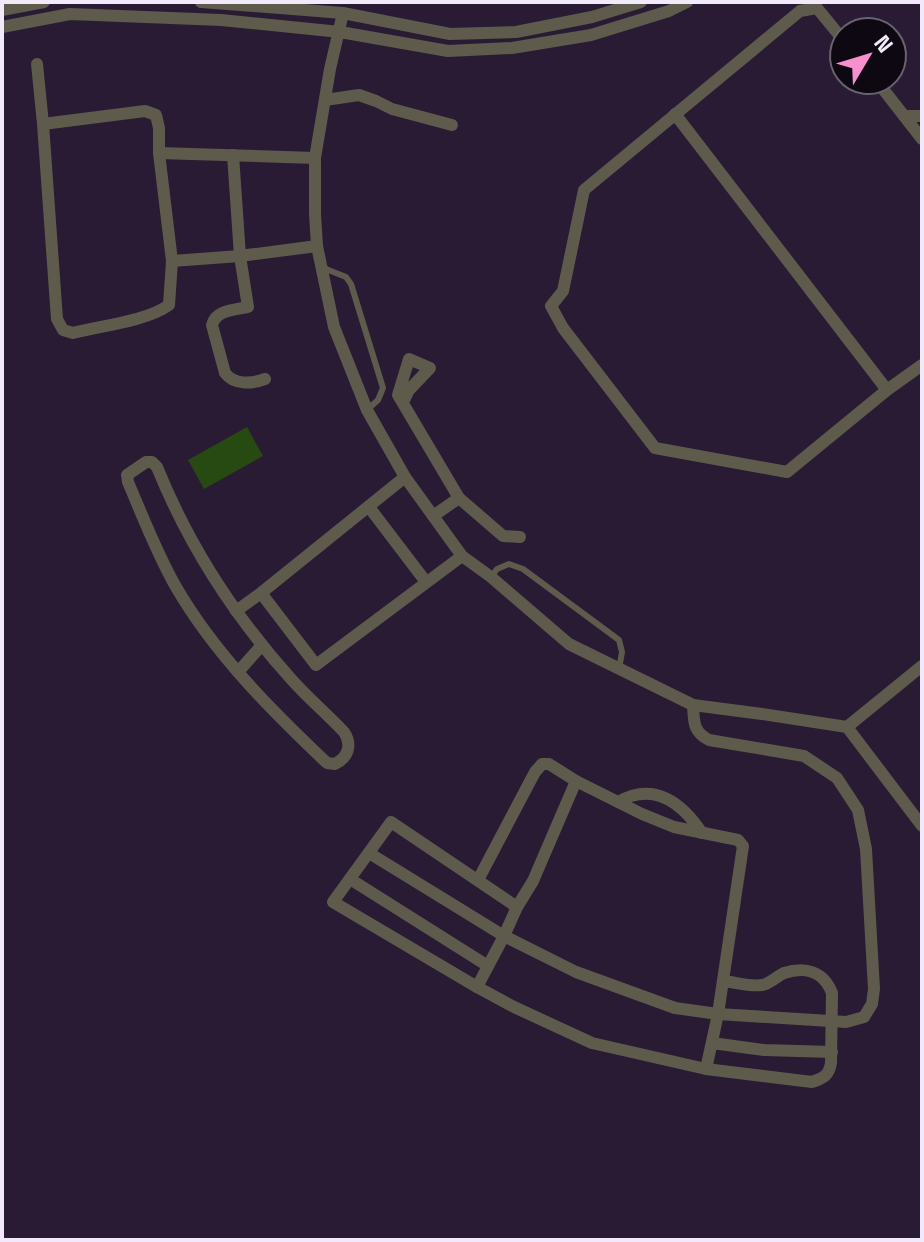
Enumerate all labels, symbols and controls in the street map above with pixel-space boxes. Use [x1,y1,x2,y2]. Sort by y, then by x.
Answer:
north arrow [828,16,908,96]
text: N [868,29,899,58]

